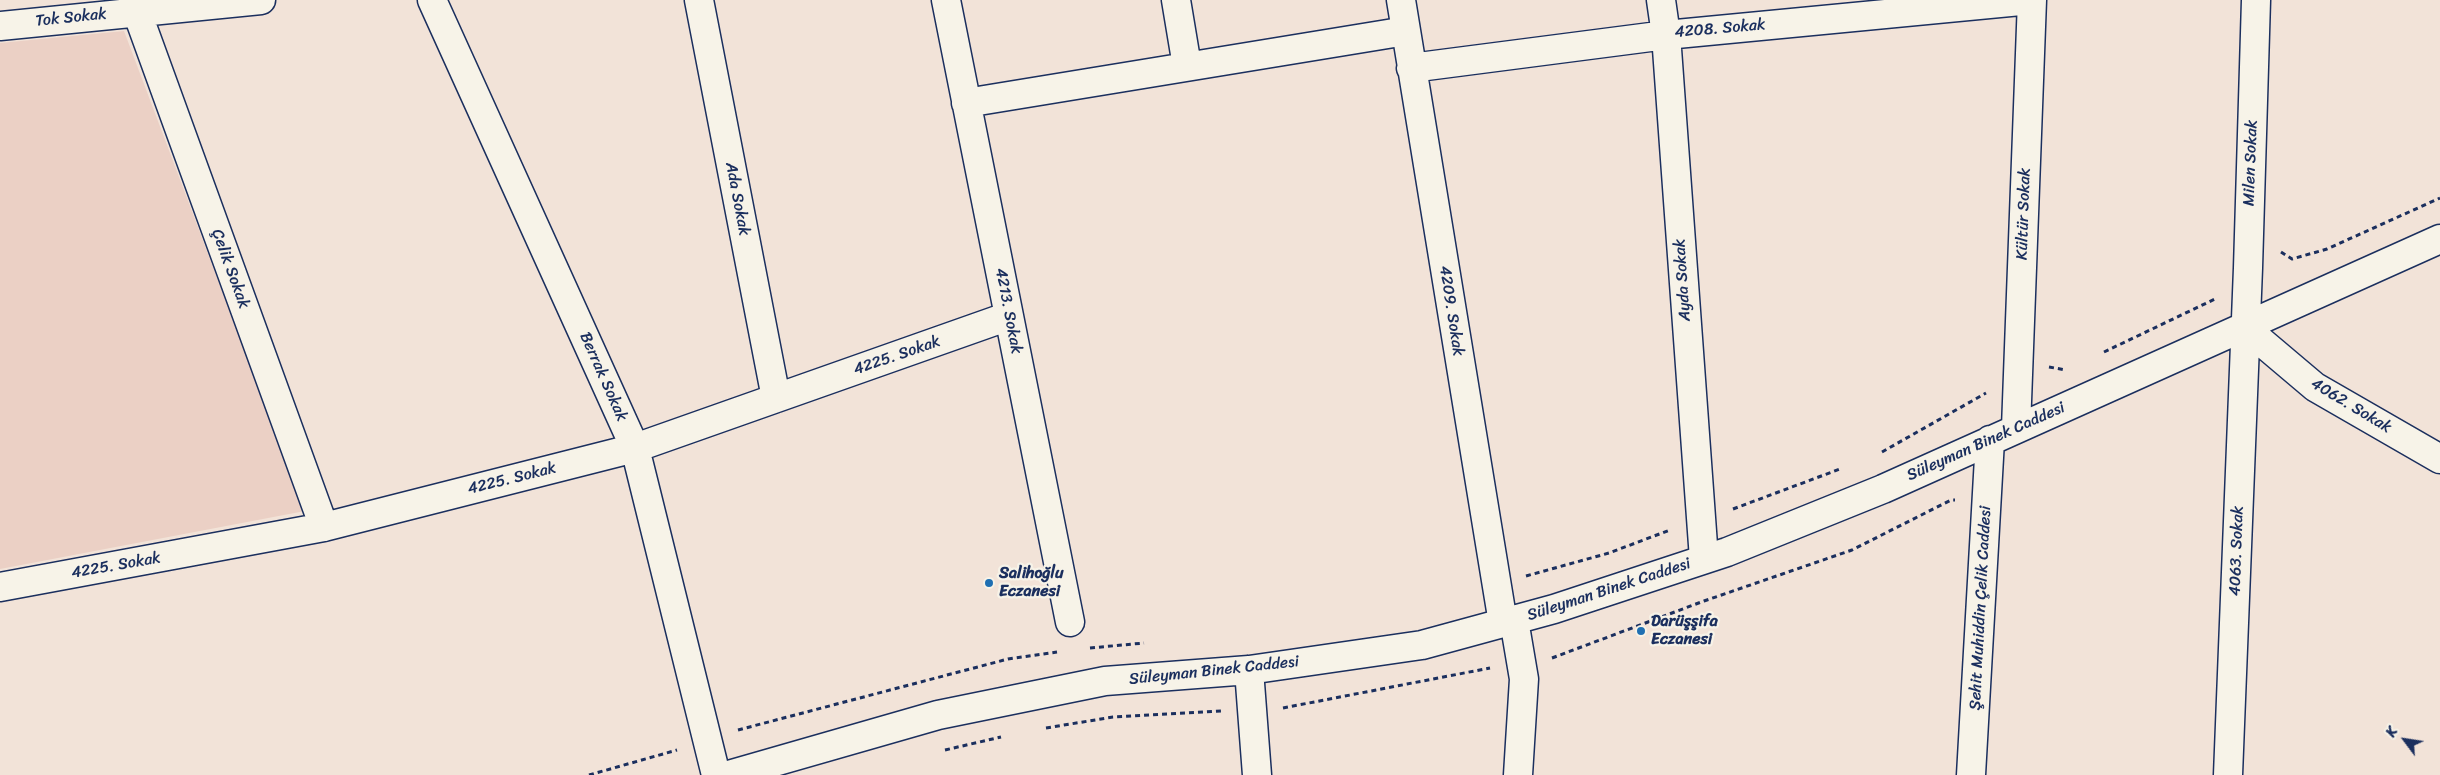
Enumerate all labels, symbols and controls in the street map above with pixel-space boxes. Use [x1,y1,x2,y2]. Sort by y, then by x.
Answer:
street label: Tok Sokak [34,5,108,31]
street label: 4208. Sokak [1674,15,1766,43]
street label: Milen Sokak [2240,120,2262,206]
street label: Ada Sokak [720,161,754,237]
street label: Kültür Sokak [2013,168,2035,260]
street label: Çelik Sokak [207,227,253,311]
street label: Ayda Sokak [1671,238,1695,322]
street label: 4209. Sokak [1434,264,1468,358]
street label: 4213. Sokak [990,266,1026,356]
street label: Berrak Sokak [575,330,631,424]
street label: 4225. Sokak [851,332,943,380]
street label: 4062. Sokak [2307,374,2395,438]
street label: Süleyman Binek Caddesi [1904,398,2068,486]
street label: 4225. Sokak [466,459,558,499]
street label: Şehit Muhiddin Çelik Caddesi [1966,505,1996,711]
street label: 4063. Sokak [2226,506,2248,596]
street label: 4225. Sokak [70,549,162,583]
street label: Süleyman Binek Caddesi [1525,554,1693,626]
place label: Salihoğlu Eczanesi [999,564,1064,602]
marker: Salihoğlu Eczanesi [983,577,995,589]
place label: Darüşşifa Eczanesi [1651,612,1718,650]
marker: Darüşşifa Eczanesi [1635,625,1647,637]
street label: Süleyman Binek Caddesi [1128,653,1300,689]
north arrow [2380,715,2430,765]
text: K [2379,722,2405,742]

